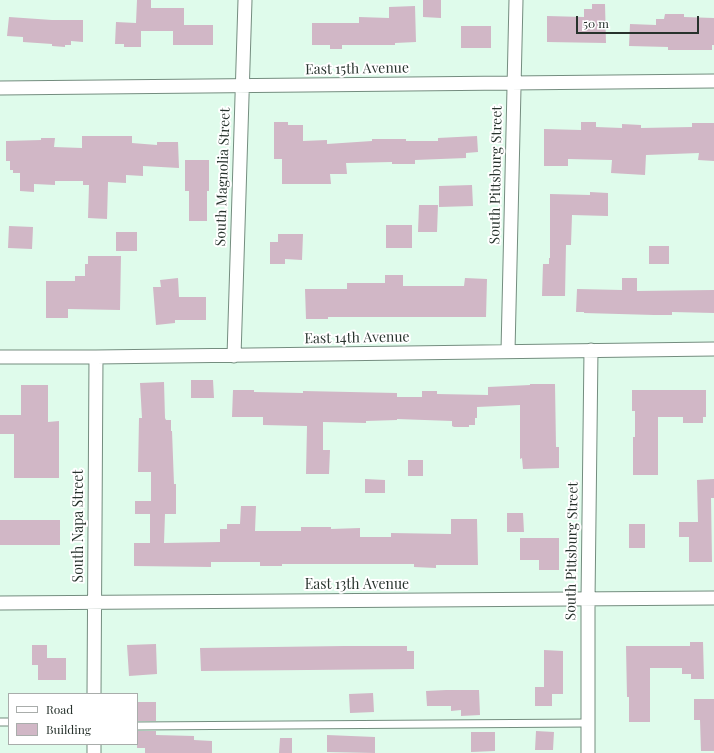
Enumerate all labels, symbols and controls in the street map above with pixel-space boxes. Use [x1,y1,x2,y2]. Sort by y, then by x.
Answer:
scale bar [578,8,701,34]
text: 50 m [583,15,609,31]
street label: East 15th Avenue [305,60,409,78]
street label: South Pittsburg Street [486,106,506,244]
street label: South Magnolia Street [212,107,234,247]
street label: East 14th Avenue [304,329,410,347]
street label: South Napa Street [71,470,87,582]
street label: South Pittsburg Street [562,482,582,620]
street label: East 13th Avenue [305,577,409,593]
legend [8,693,138,745]
text: Road [46,701,73,717]
text: Building [46,721,91,737]

